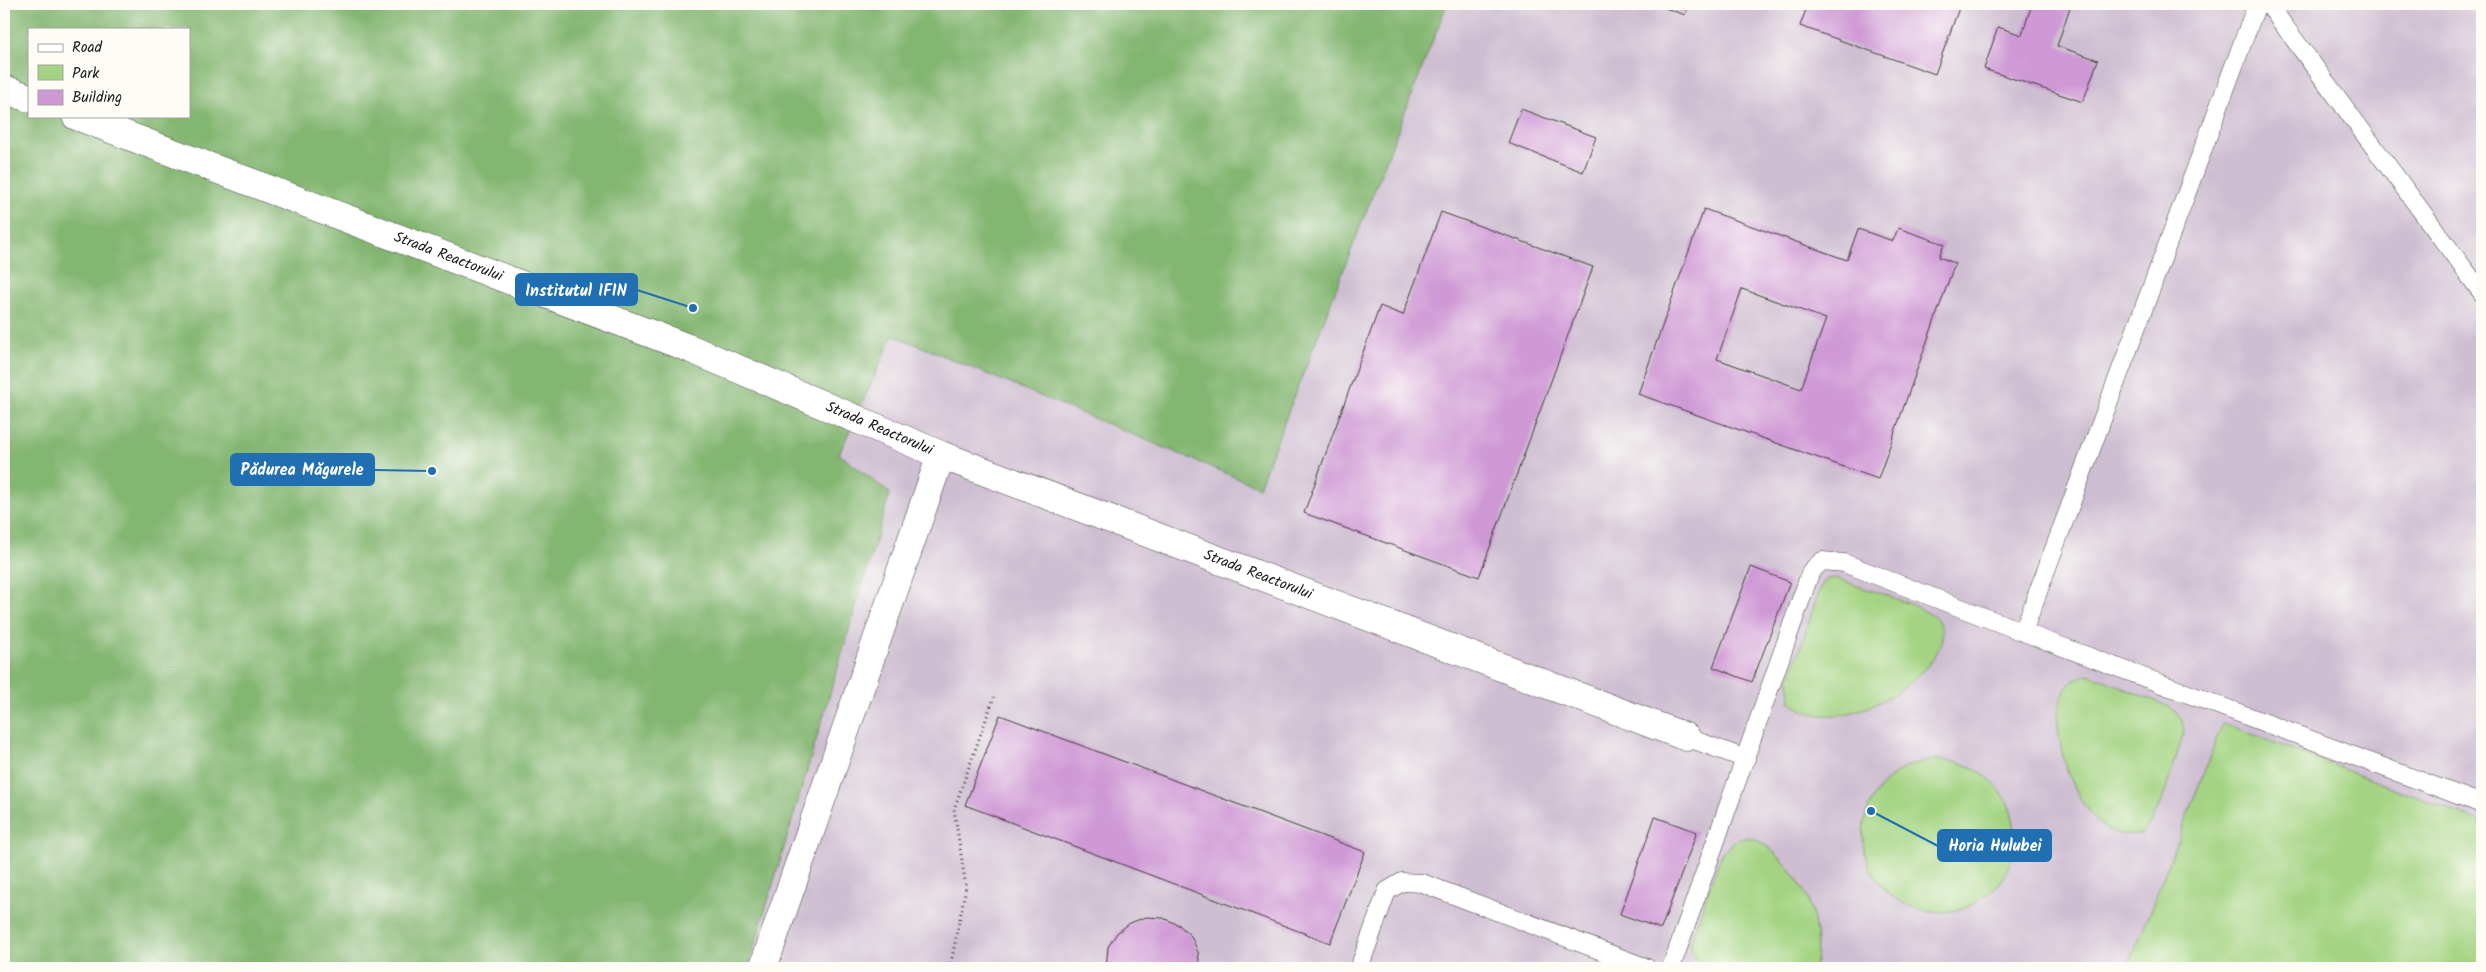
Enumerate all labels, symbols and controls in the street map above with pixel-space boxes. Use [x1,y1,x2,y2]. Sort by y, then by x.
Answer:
legend [28,28,190,118]
text: Road [72,36,103,60]
text: Park [72,62,100,86]
text: Building [72,86,122,110]
street label: Strada Reactorului [390,225,507,289]
callout: Institutul IFIN [516,274,637,305]
text: Institutul IFIN [525,279,627,304]
street label: Strada Reactorului [822,395,938,463]
callout: Pădurea Măgurele [231,454,374,485]
text: Pădurea Măgurele [241,458,364,483]
street label: Strada Reactorului [1200,543,1317,607]
callout: Horia Hulubei [1938,830,2051,861]
text: Horia Hulubei [1948,834,2042,859]

